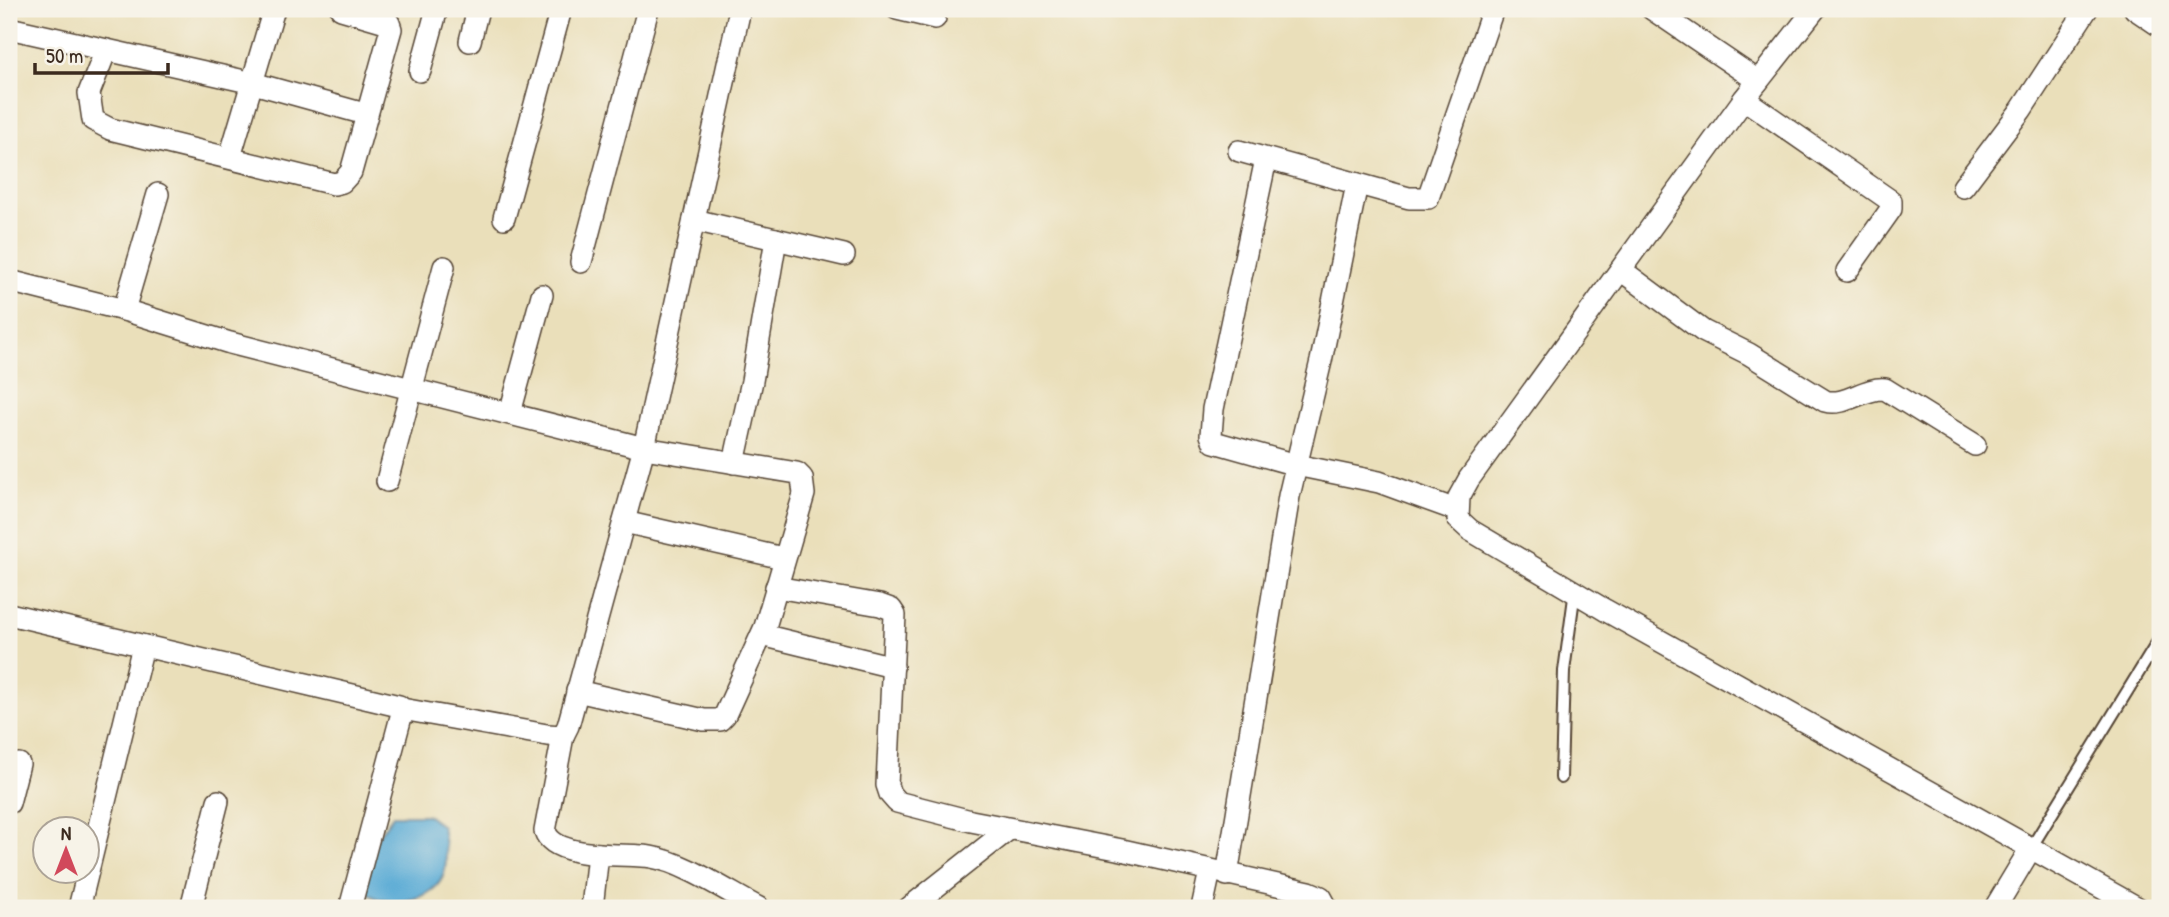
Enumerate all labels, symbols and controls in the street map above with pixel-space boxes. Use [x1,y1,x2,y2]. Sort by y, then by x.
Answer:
scale bar [35,32,168,76]
text: 50 m [46,41,83,70]
north arrow [32,816,102,886]
text: N [61,820,71,846]

